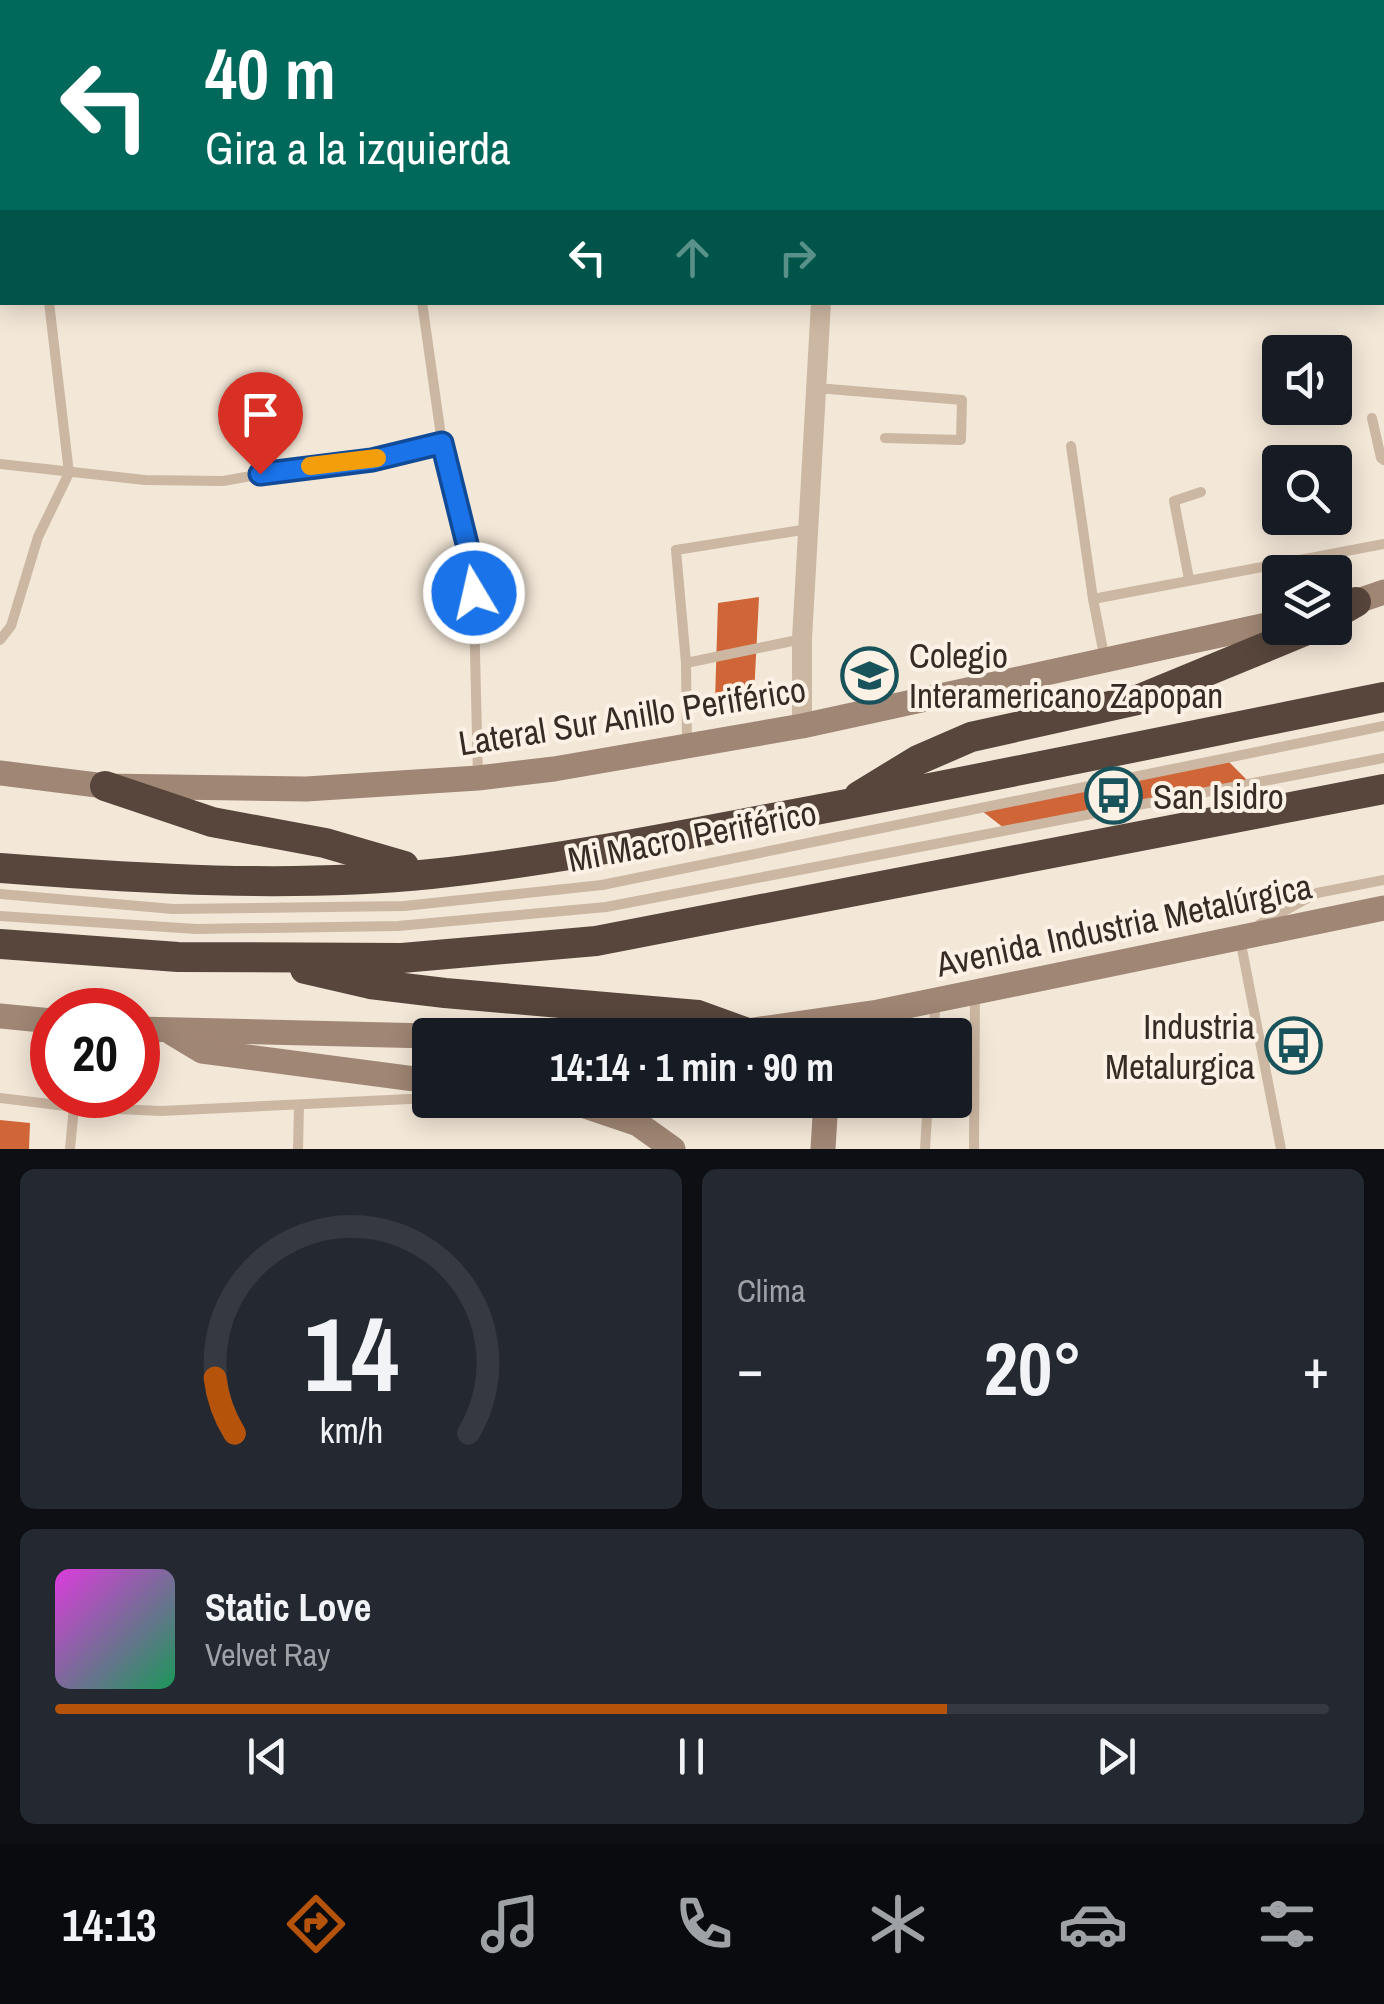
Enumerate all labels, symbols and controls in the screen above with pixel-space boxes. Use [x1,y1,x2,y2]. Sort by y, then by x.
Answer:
text: 40 m [205,27,336,121]
icon: left [40,40,170,170]
text: Gira a la izquierda [205,117,511,178]
icon: left [560,230,615,285]
icon: ahead [665,230,720,285]
icon: right [770,230,825,285]
map controls [1262,335,1352,645]
button: sound [1262,335,1352,425]
pin [218,372,303,475]
icon: arrive [233,387,288,442]
button: search [1262,445,1352,535]
position arrow [422,541,526,645]
button: layers [1262,555,1352,645]
place label: Colegio Interamericano Zapopan [909,632,1223,719]
school or university icon: Colegio Interamericano Zapopan [840,645,900,705]
street label: Lateral Sur Anillo Periférico [455,665,809,767]
bus stop icon: San Isidro [1084,766,1144,826]
place label: San Isidro [1153,773,1284,820]
street label: Mi Macro Periférico [564,789,820,883]
street label: Avenida Industria Metalúrgica [931,862,1316,988]
speed limit sign: 20 [30,988,160,1118]
place label: Industria Metalurgica [1105,1003,1255,1090]
bus stop icon: Industria Metalurgica [1264,1016,1324,1076]
text: 14:14 · 1 min · 90 m [550,1042,834,1093]
text: Clima [737,1269,806,1312]
text: 14 [304,1283,398,1423]
text: 20° [984,1317,1082,1418]
text: − [737,1331,763,1405]
text: + [1303,1331,1329,1405]
text: km/h [319,1406,383,1454]
text: Static Love [205,1582,371,1633]
text: Velvet Ray [205,1633,330,1676]
icon: previous [240,1729,295,1784]
icon: pause [664,1729,719,1784]
icon: next [1089,1729,1144,1784]
icon: directions [281,1889,351,1959]
icon: music [475,1889,545,1959]
icon: phone [669,1889,739,1959]
icon: climate [863,1889,933,1959]
icon: car [1058,1889,1128,1959]
icon: filters [1252,1889,1322,1959]
text: 14:13 [62,1894,156,1955]

